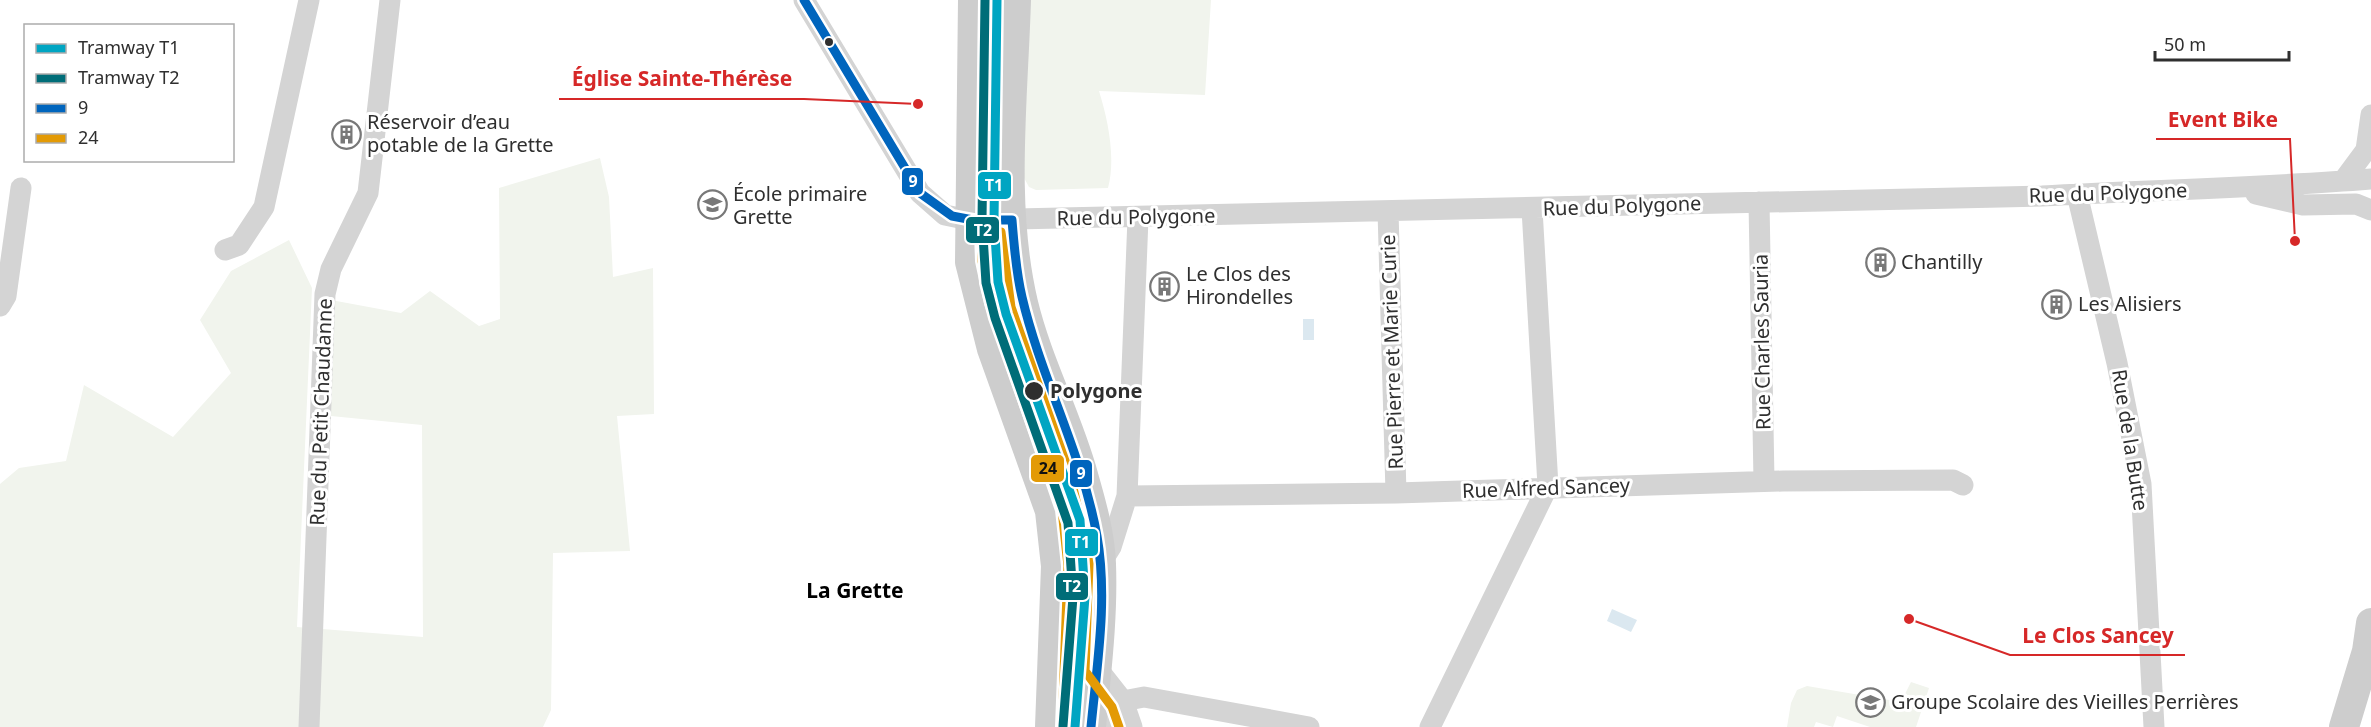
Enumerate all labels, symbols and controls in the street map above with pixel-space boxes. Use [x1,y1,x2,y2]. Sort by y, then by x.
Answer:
legend [24,24,234,162]
scale bar [2155,24,2288,62]
text: 50 m [2164,32,2206,56]
text: Tramway T1 [78,35,180,59]
unlabelled marker [823,36,835,48]
callout: Église Sainte-Thérèse [559,60,804,99]
text: Église Sainte-Thérèse [572,64,792,92]
text: Tramway T2 [78,65,180,89]
text: 9 [78,95,88,119]
callout: Event Bike [2156,100,2290,139]
text: Event Bike [2168,105,2278,133]
place label: Réservoir d’eau potable de la Grette [367,108,554,158]
building icon: Réservoir d’eau potable de la Grette [330,118,362,150]
text: 24 [78,125,99,149]
line badge: 9 [901,167,924,196]
text: 9 [908,170,918,192]
line badge: T1 [977,171,1012,200]
text: T1 [985,174,1003,196]
street label: Rue du Polygone [2028,176,2188,209]
place label: École primaire Grette [733,180,867,230]
school or university icon: École primaire Grette [696,189,728,221]
street label: Rue du Polygone [1542,189,1702,222]
street label: Rue du Polygone [1056,202,1216,231]
line badge: T2 [965,216,1000,244]
text: T2 [974,219,992,241]
street label: Rue Pierre et Marie Curie [1374,234,1409,470]
building icon: Chantilly [1864,246,1896,278]
place label: Chantilly [1901,248,1983,275]
street label: Rue Charles Sauria [1746,254,1777,430]
place label: Le Clos des Hirondelles [1186,260,1293,310]
building icon: Le Clos des Hirondelles [1149,270,1181,302]
building icon: Les Alisiers [2041,288,2073,320]
place label: Les Alisiers [2078,290,2182,317]
street label: Rue du Petit Chaudanne [303,298,338,526]
street label: Rue de la Butte [2106,367,2155,513]
place label: Polygone [1050,377,1142,404]
marker: Polygone [1023,380,1045,402]
line badge: 24 [1030,454,1065,483]
text: 24 [1039,457,1057,479]
line badge: 9 [1069,459,1093,488]
text: 9 [1076,462,1086,484]
street label: Rue Alfred Sancey [1462,471,1631,504]
line badge: T1 [1064,528,1099,557]
text: T1 [1072,531,1090,553]
line badge: T2 [1055,572,1089,601]
text: T2 [1063,575,1081,597]
district label: La Grette [806,576,904,604]
callout: Le Clos Sancey [2010,616,2185,655]
text: Le Clos Sancey [2022,621,2174,649]
school or university icon: Groupe Scolaire des Vieilles Perrières [1854,686,1886,718]
place label: Groupe Scolaire des Vieilles Perrières [1891,688,2239,715]

